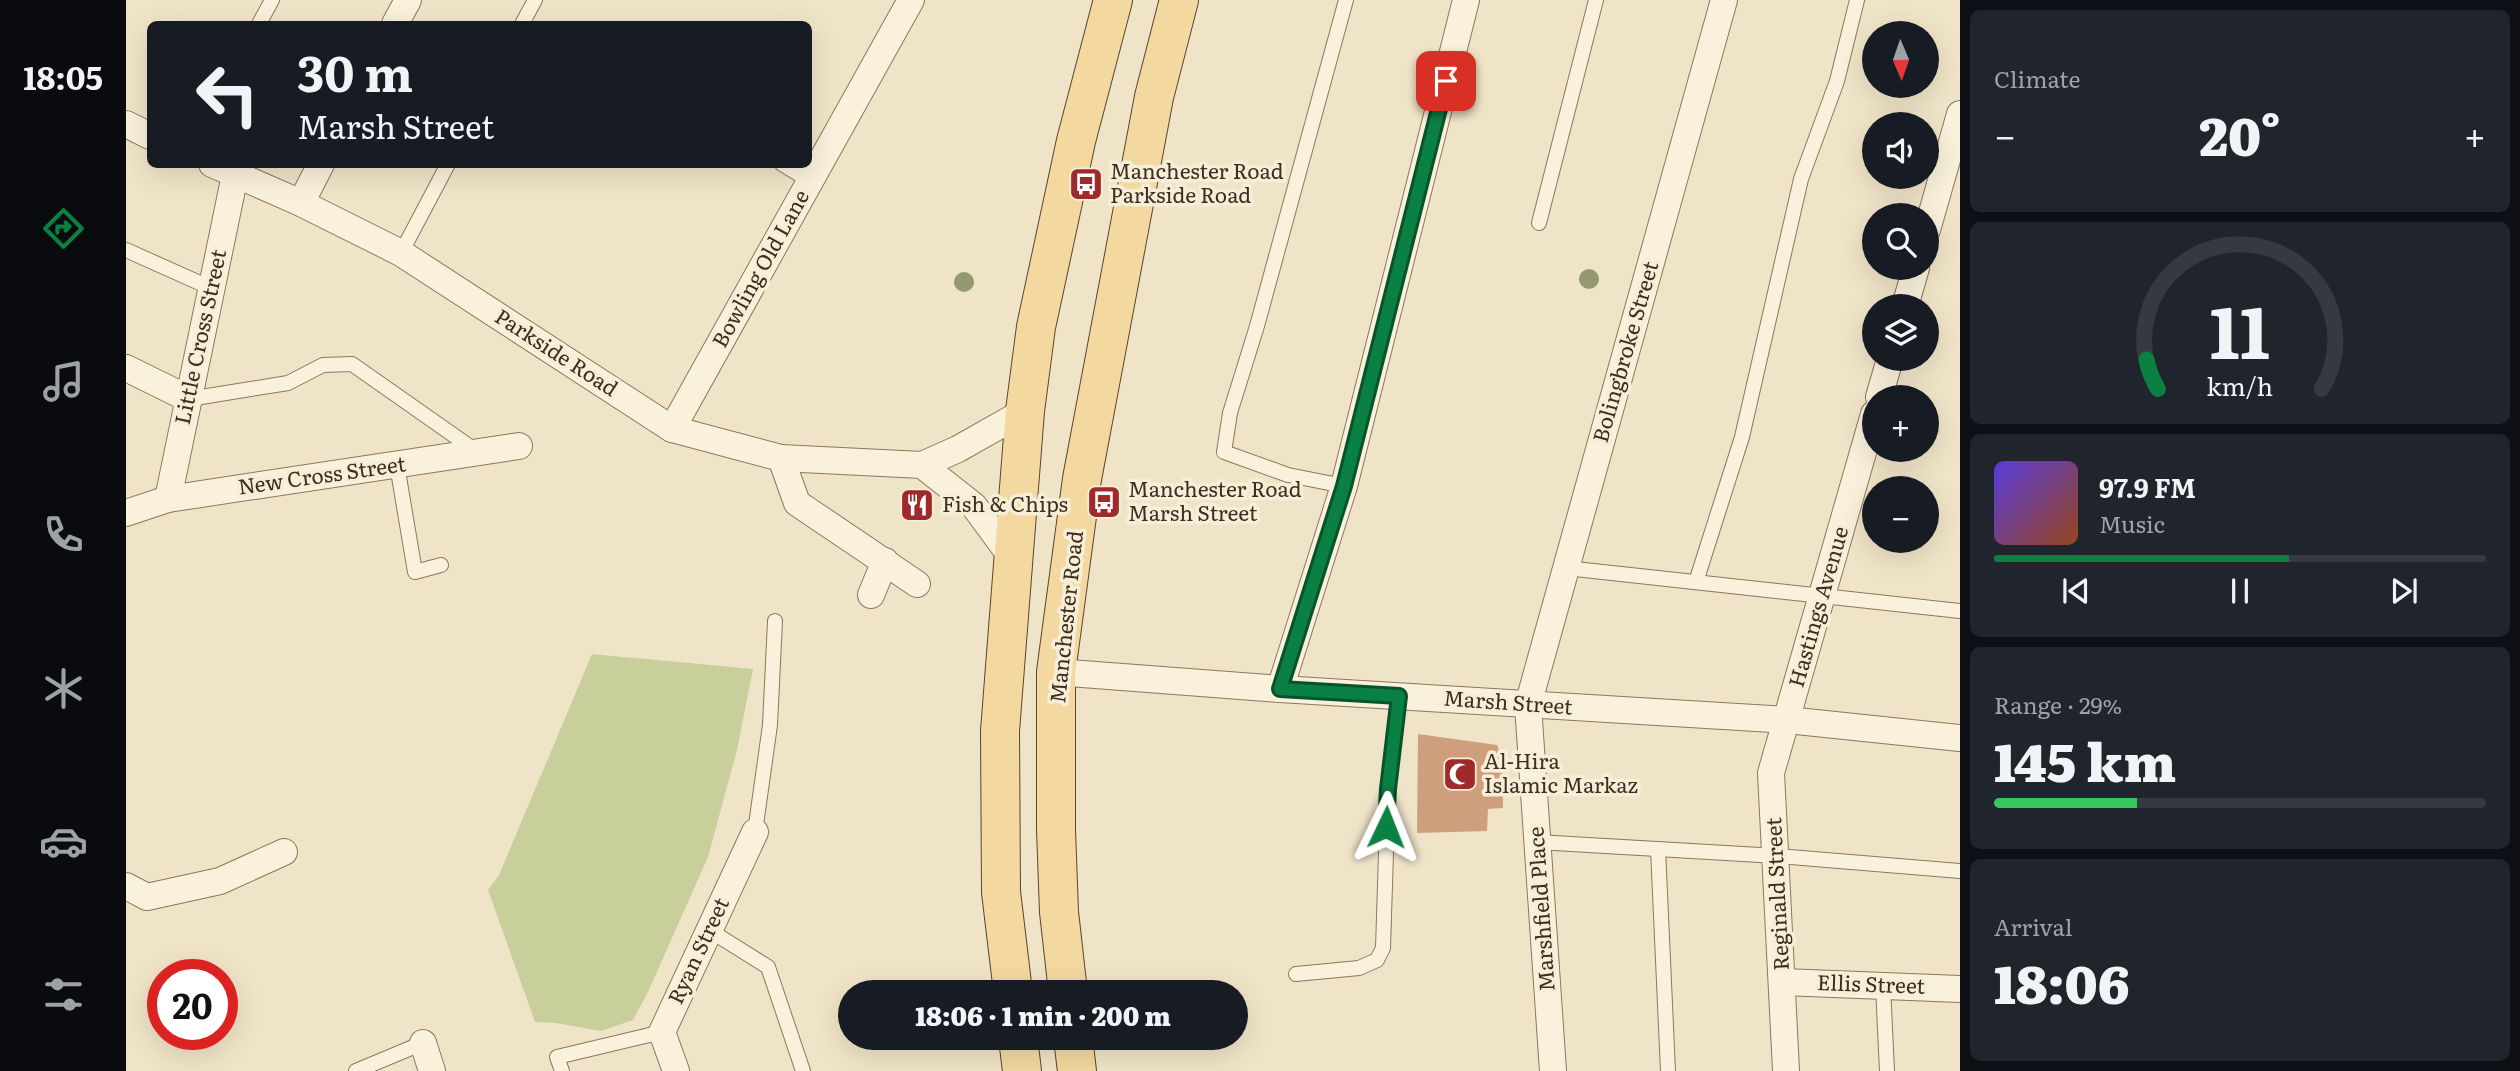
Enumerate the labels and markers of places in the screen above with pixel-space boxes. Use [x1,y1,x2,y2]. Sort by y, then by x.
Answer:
pin [1416,51,1476,111]
place label: Manchester Road Parkside Road [1110,154,1284,209]
bus stop icon: Manchester Road Parkside Road [1067,165,1105,203]
place label: Manchester Road Marsh Street [1128,472,1302,527]
bus stop icon: Manchester Road Marsh Street [1085,483,1123,521]
restaurant icon: Fish & Chips [898,486,936,524]
place label: Fish & Chips [942,487,1068,518]
place label: Al-Hira Islamic Markaz [1484,744,1638,799]
mosque icon: Al-Hira Islamic Markaz [1441,755,1479,793]

